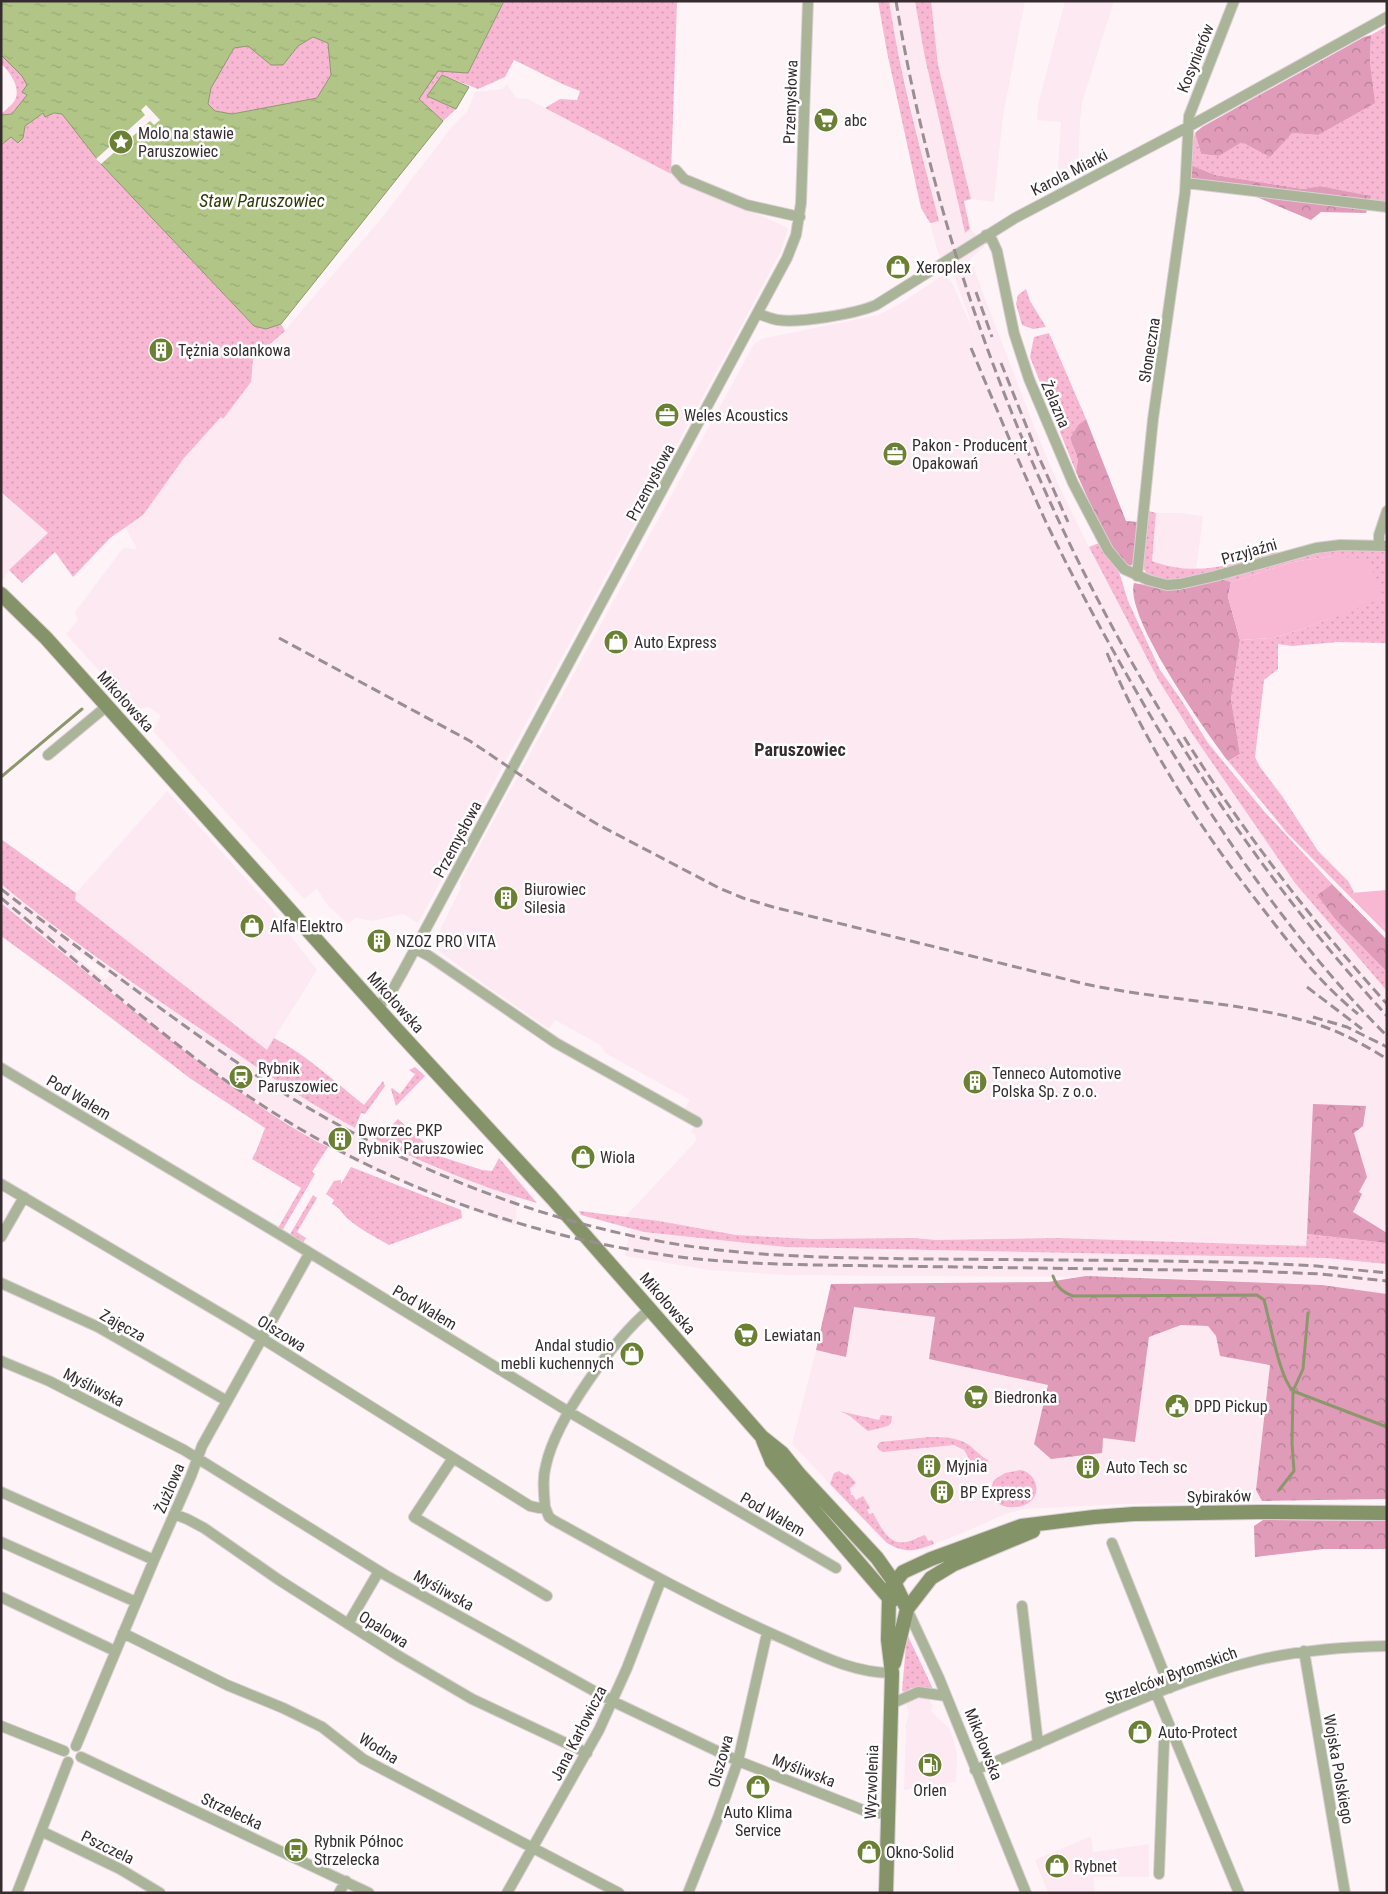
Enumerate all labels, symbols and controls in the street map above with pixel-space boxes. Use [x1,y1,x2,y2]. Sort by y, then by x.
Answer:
street label: Kosynierów [1173,21,1218,95]
street label: Przemysłowa [780,60,801,144]
supermarket icon: abc [813,107,839,133]
place label: abc [844,111,867,130]
place label: Molo na stawie Paruszowiec [138,124,234,161]
place icon: Molo na stawie Paruszowiec [108,129,134,155]
street label: Karola Miarki [1028,145,1111,200]
water label: Staw Paruszowiec [199,190,325,211]
shop icon: Xeroplex [885,254,911,280]
place label: Xeroplex [916,258,971,277]
street label: Słoneczna [1135,316,1164,384]
building icon: Tężnia solankowa [148,337,174,363]
place label: Tężnia solankowa [178,341,291,360]
street label: Żelazna [1037,378,1074,431]
office icon: Weles Acoustics [654,402,680,428]
place label: Weles Acoustics [684,406,788,425]
place label: Pakon - Producent Opakowań [912,436,1028,473]
street label: Przemysłowa [622,441,679,524]
office icon: Pakon - Producent Opakowań [882,441,908,467]
street label: Przyjaźni [1219,534,1279,568]
shop icon: Auto Express [603,629,629,655]
place label: Auto Express [634,633,717,652]
street label: Mikołowska [93,667,158,736]
district label: Paruszowiec [754,739,846,760]
street label: Przemysłowa [429,798,486,881]
place label: Biurowiec Silesia [524,880,586,917]
building icon: Biurowiec Silesia [493,885,519,911]
shop icon: Alfa Elektro [239,913,265,939]
place label: Alfa Elektro [270,917,343,936]
building icon: NZOZ PRO VITA [366,928,392,954]
place label: NZOZ PRO VITA [396,932,496,951]
street label: Mikołowska [363,968,428,1037]
place label: Rybnik Paruszowiec [258,1059,338,1096]
station icon: Rybnik Paruszowiec [228,1064,254,1090]
place label: Tenneco Automotive Polska Sp. z o.o. [992,1064,1121,1101]
building icon: Tenneco Automotive Polska Sp. z o.o. [962,1069,988,1095]
street label: Pod Wałem [43,1071,114,1124]
place label: Dworzec PKP Rybnik Paruszowiec [358,1121,484,1158]
building icon: Dworzec PKP Rybnik Paruszowiec [327,1126,353,1152]
shop icon: Wiola [570,1144,596,1170]
place label: Wiola [600,1148,635,1167]
street label: Mikołowska [636,1269,700,1338]
street label: Pod Wałem [389,1281,460,1334]
street label: Zajęcza [97,1305,149,1346]
street label: Olszowa [254,1311,309,1356]
supermarket icon: Lewiatan [733,1322,759,1348]
place label: Lewiatan [764,1326,821,1345]
place label: Andal studio mebli kuchennych [501,1336,614,1373]
shop icon: Andal studio mebli kuchennych [619,1341,645,1367]
street label: Myśliwska [60,1364,127,1411]
supermarket icon: Biedronka [963,1384,989,1410]
place label: Biedronka [994,1388,1057,1407]
public building icon: DPD Pickup [1164,1393,1190,1419]
place label: DPD Pickup [1194,1397,1268,1416]
building icon: Myjnia [916,1453,942,1479]
building icon: Auto Tech sc [1075,1454,1101,1480]
place label: Myjnia [946,1457,987,1476]
place label: Auto Tech sc [1106,1458,1187,1477]
street label: Żużlowa [150,1460,189,1516]
building icon: BP Express [929,1479,955,1505]
place label: BP Express [960,1483,1031,1502]
street label: Sybiraków [1187,1486,1251,1507]
street label: Pod Wałem [737,1488,808,1541]
street label: Myśliwska [410,1566,477,1615]
street label: Opalowa [355,1607,412,1652]
street label: Strzelców Bytomskich [1103,1643,1240,1708]
street label: Jana Karłowicza [546,1683,611,1784]
street label: Mikołowska [961,1706,1007,1783]
street label: Wojska Polskiego [1319,1713,1358,1826]
shop icon: Auto-Protect [1127,1719,1153,1745]
place label: Auto-Protect [1158,1723,1238,1742]
street label: Wodna [355,1729,402,1768]
street label: Olszowa [704,1733,737,1790]
street label: Wyzwolenia [861,1744,882,1820]
street label: Myśliwska [770,1750,838,1791]
fuel station icon: Orlen [917,1752,943,1778]
shop icon: Auto Klima Service [745,1774,771,1800]
place label: Orlen [913,1781,947,1800]
street label: Strzelecka [198,1789,266,1834]
place label: Auto Klima Service [724,1803,792,1840]
street label: Pszczela [78,1827,137,1868]
place label: Rybnik Północ Strzelecka [314,1832,403,1869]
bus stop icon: Rybnik Północ Strzelecka [283,1837,309,1863]
shop icon: Okno-Solid [856,1839,882,1865]
place label: Okno-Solid [886,1843,954,1862]
shop icon: Rybnet [1044,1853,1070,1879]
place label: Rybnet [1074,1857,1117,1876]

